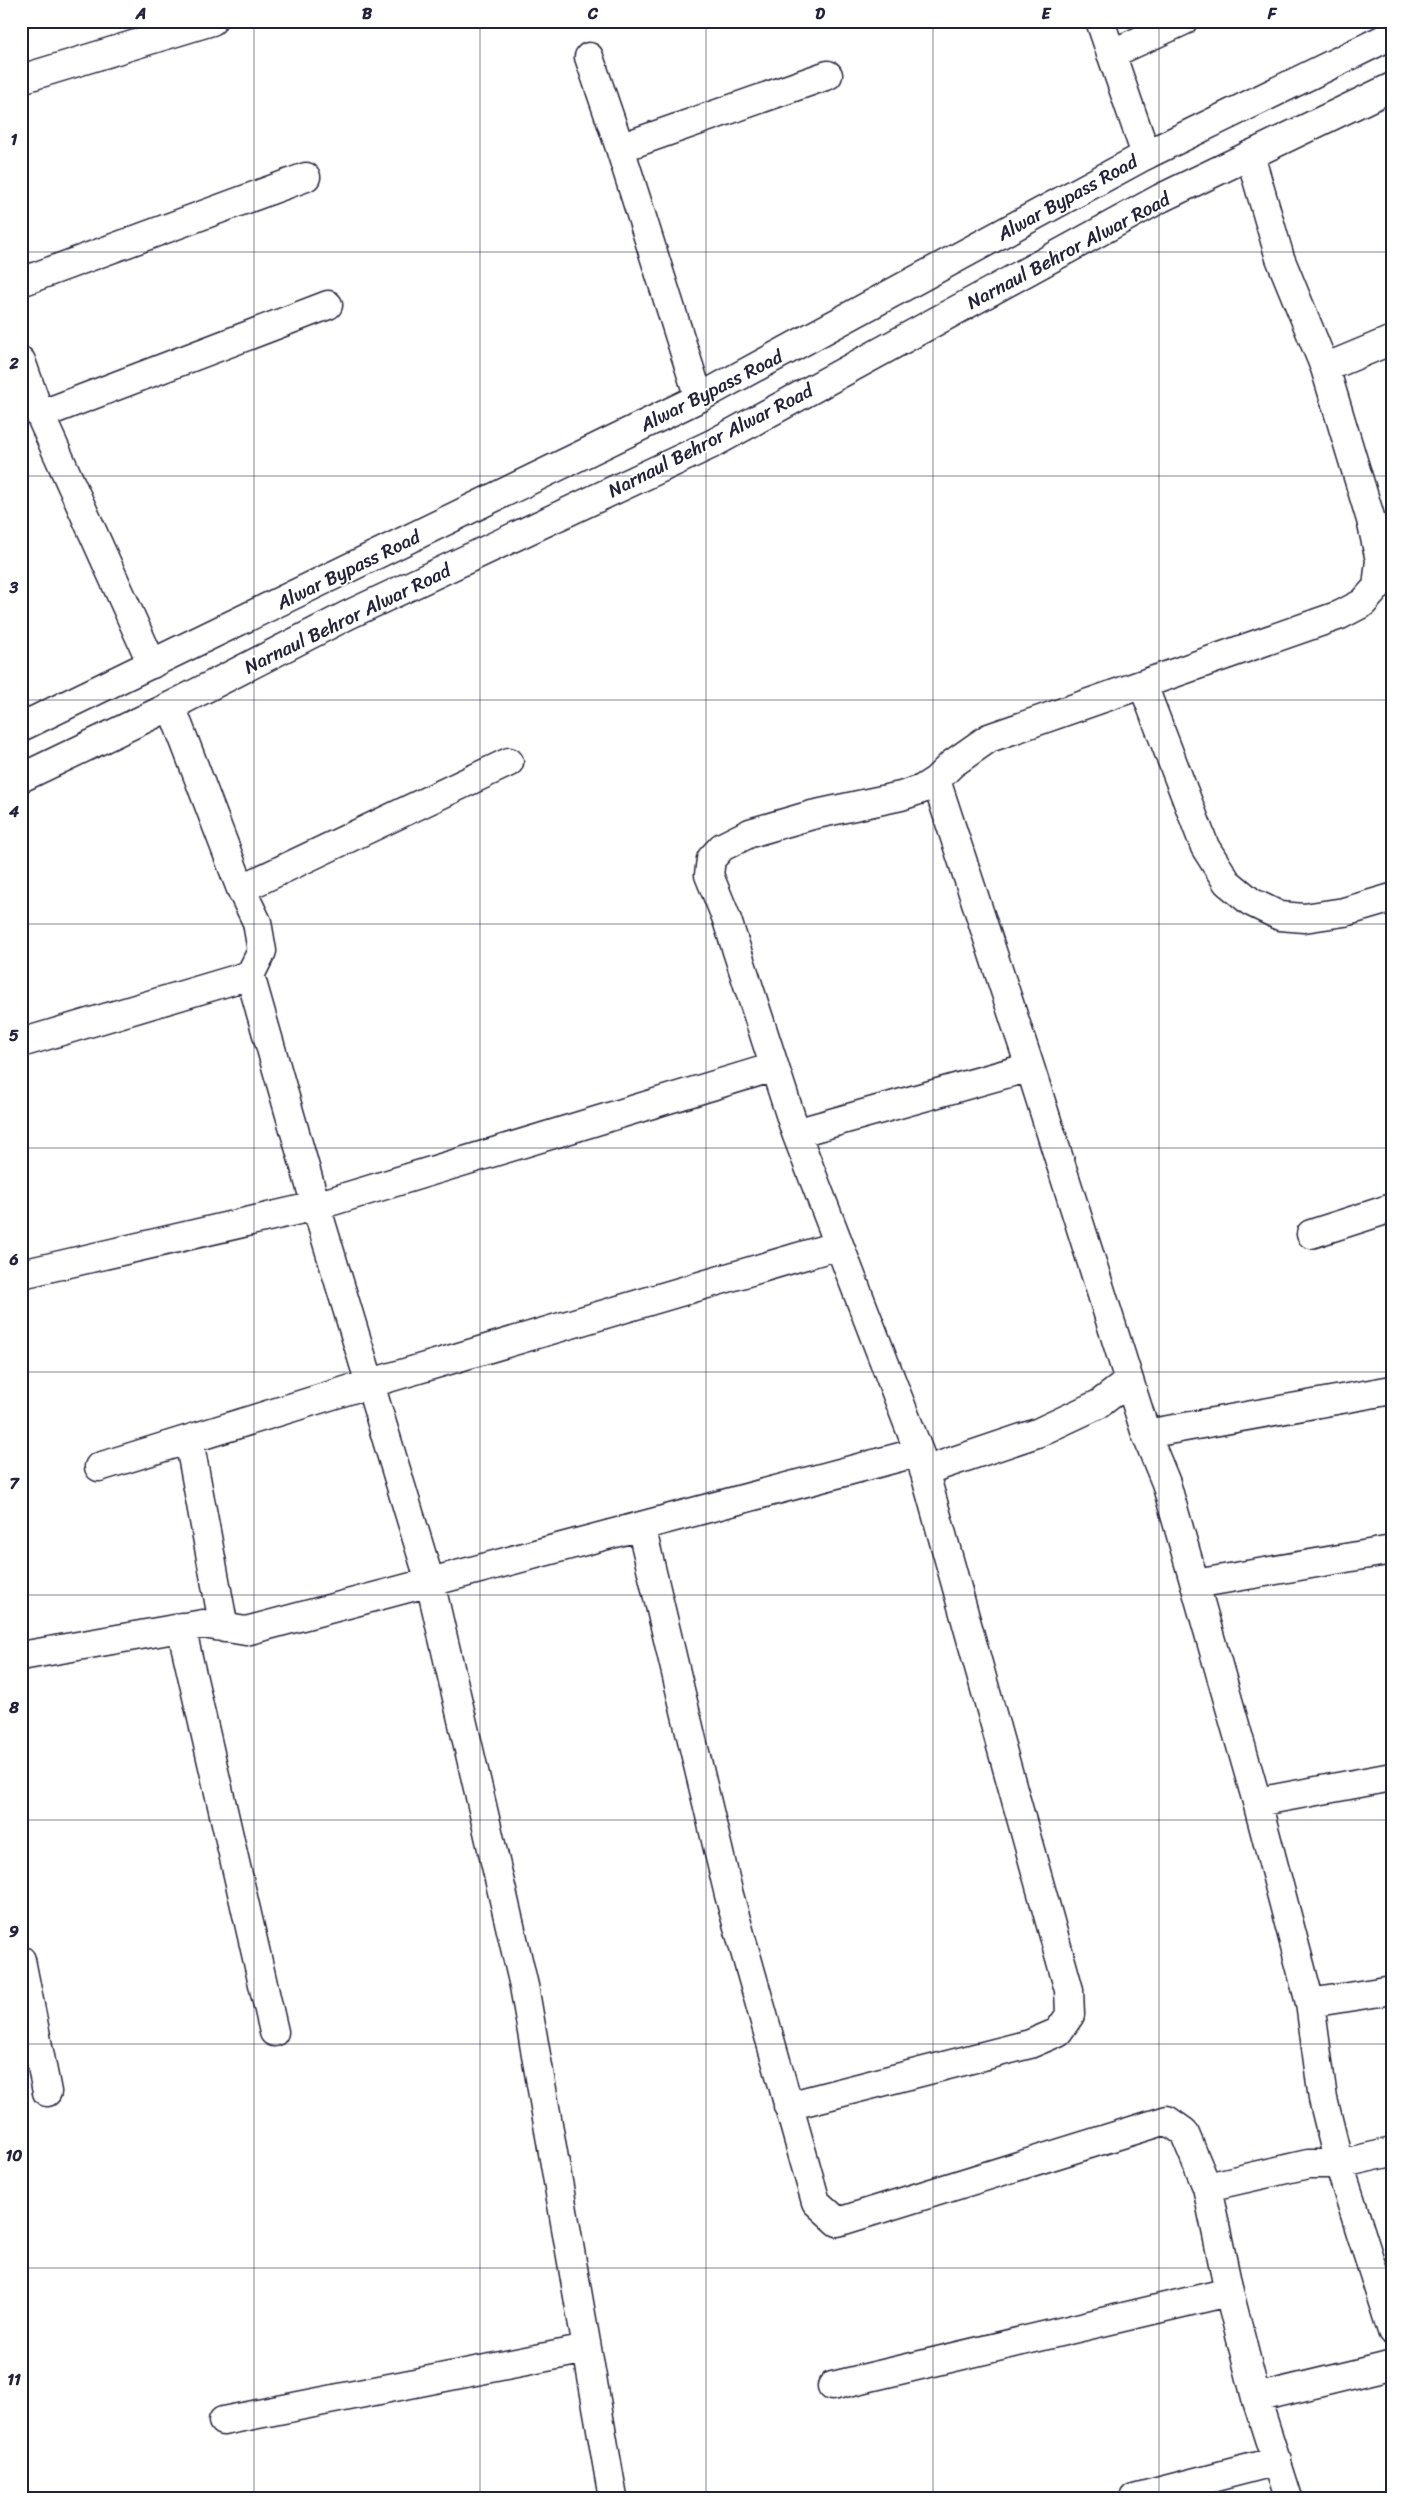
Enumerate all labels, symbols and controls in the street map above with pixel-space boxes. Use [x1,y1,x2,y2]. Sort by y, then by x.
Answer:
text: A [135,0,146,28]
text: B [362,0,373,28]
text: C [587,0,599,28]
text: D [815,0,825,28]
text: E [1042,0,1052,28]
text: F [1267,0,1278,28]
text: 1 [11,125,18,154]
street label: Alwar Bypass Road [990,145,1145,250]
street label: Narnaul Behror Alwar Road [960,182,1178,318]
street label: Alwar Bypass Road [633,340,789,441]
text: 2 [8,349,19,378]
street label: Narnaul Behror Alwar Road [602,373,820,507]
street label: Alwar Bypass Road [270,520,427,619]
street label: Narnaul Behror Alwar Road [238,553,458,683]
text: 3 [9,573,19,602]
text: 4 [8,797,19,826]
text: 5 [9,1021,19,1050]
text: 6 [8,1245,19,1274]
text: 7 [9,1469,20,1498]
text: 8 [8,1693,19,1722]
text: 9 [9,1917,19,1946]
text: 10 [6,2141,22,2170]
text: 11 [7,2365,21,2394]

